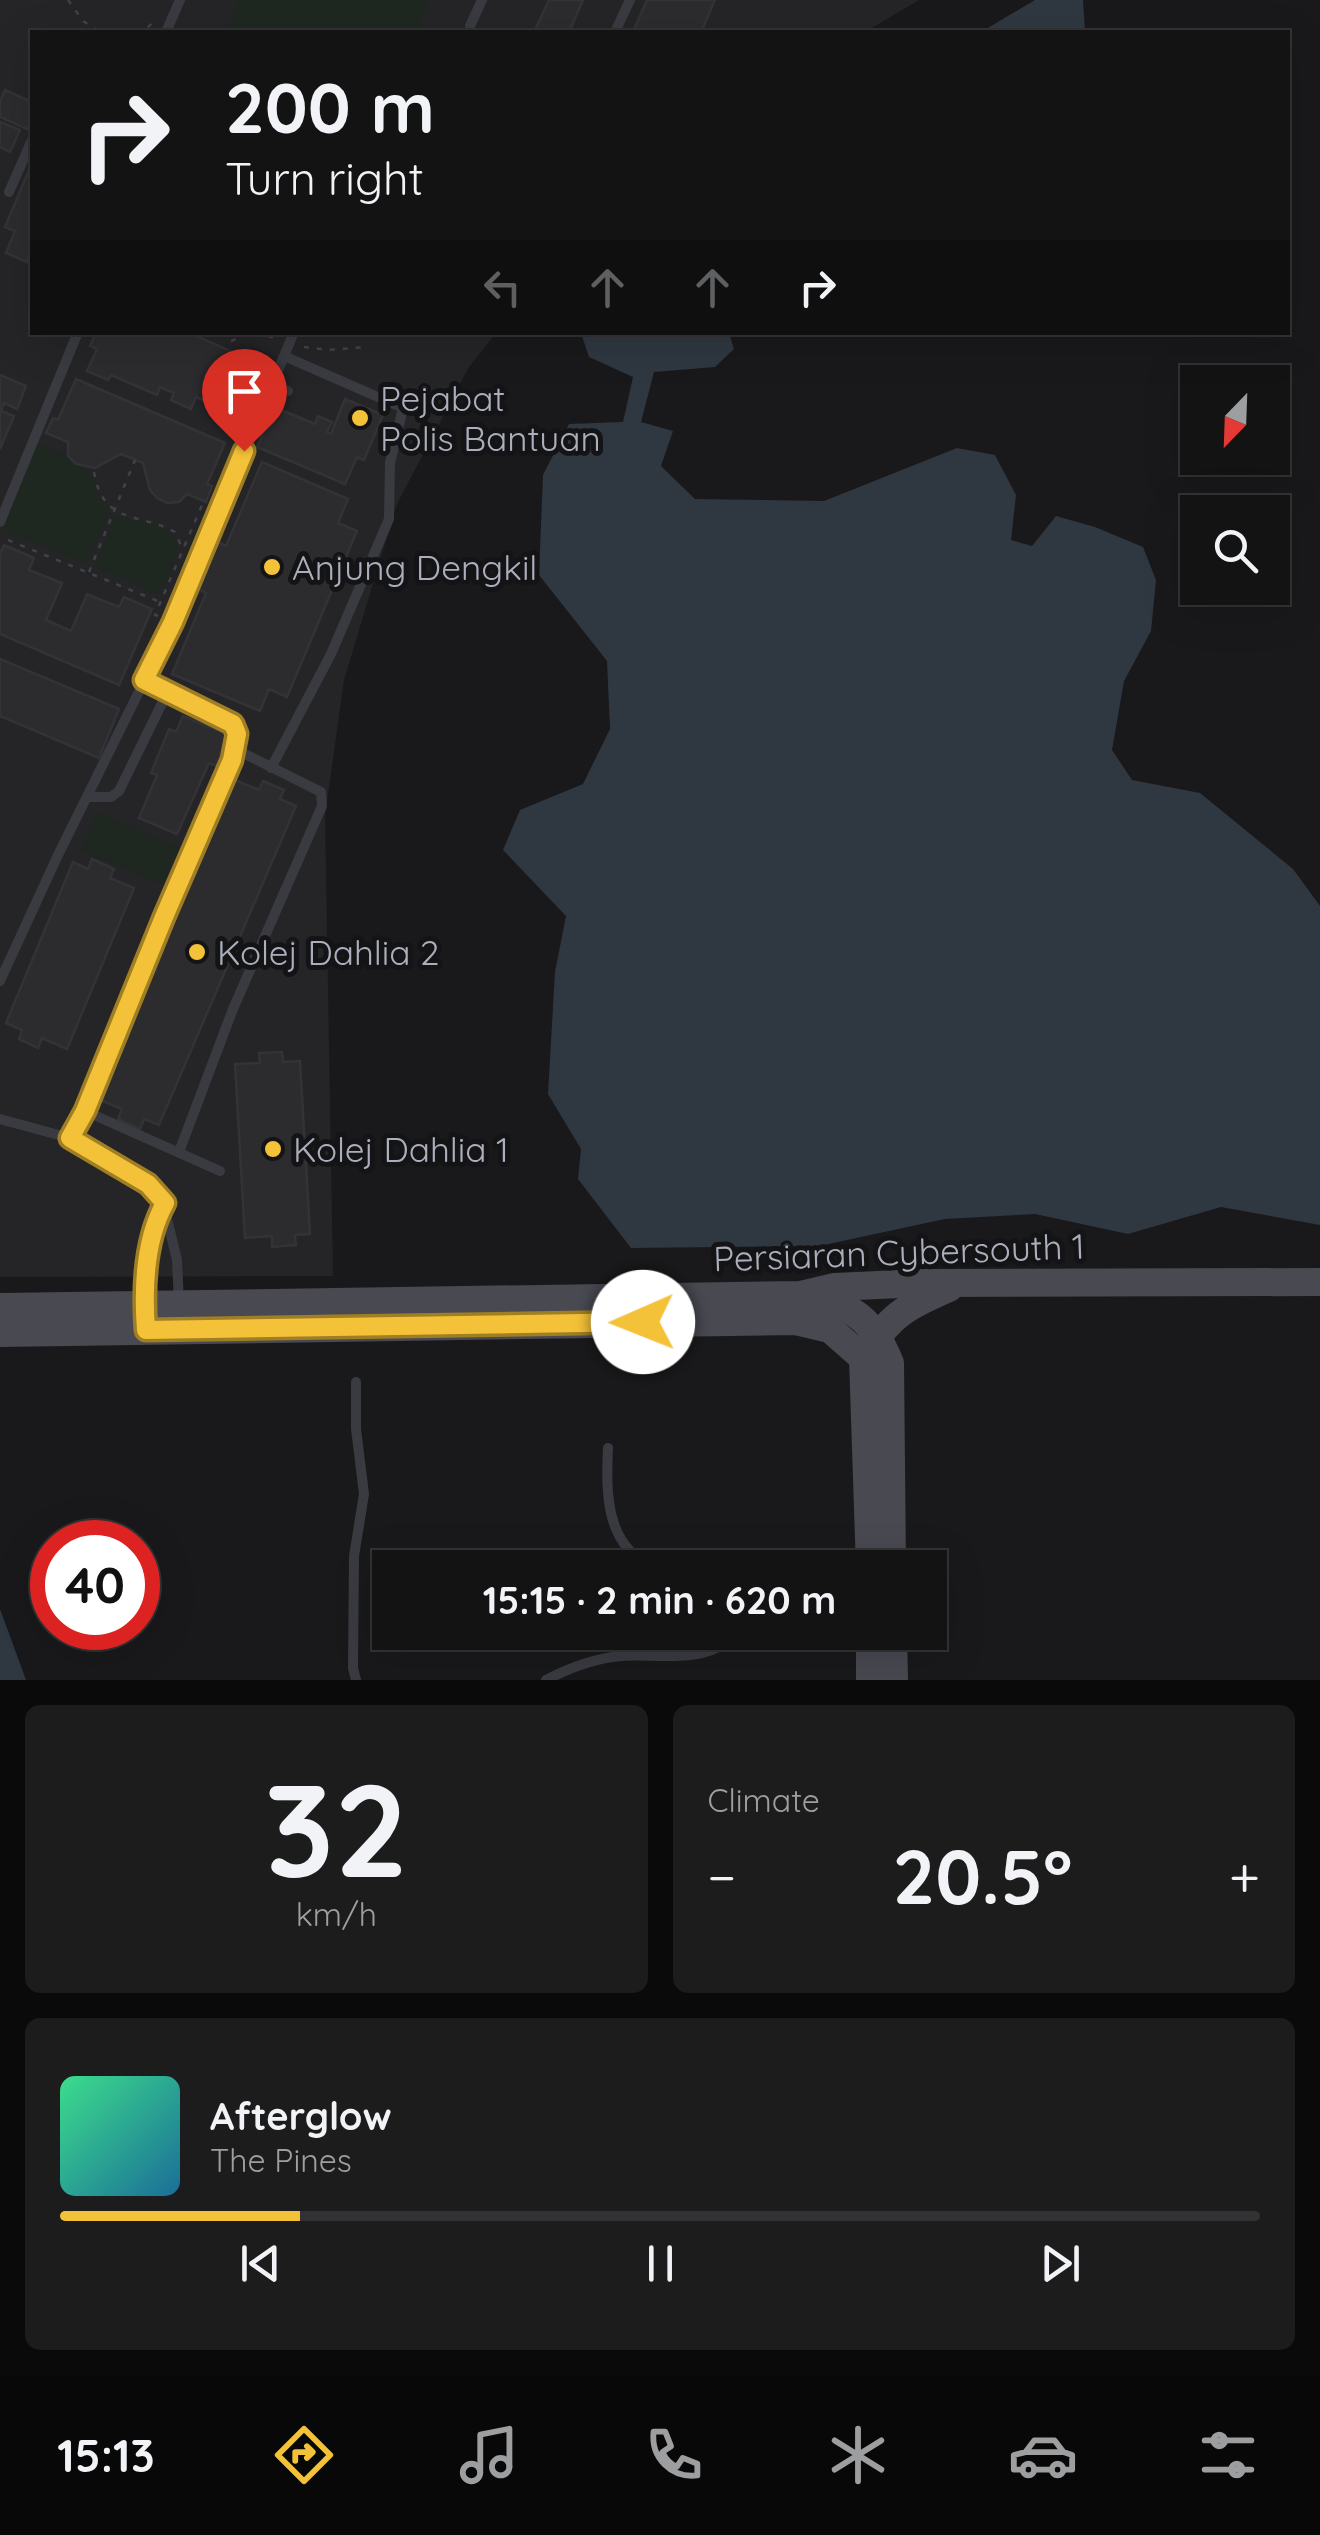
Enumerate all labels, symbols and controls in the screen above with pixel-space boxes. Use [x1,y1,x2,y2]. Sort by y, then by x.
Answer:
text: 200 m [225,63,435,151]
icon: right [60,70,190,200]
text: Turn right [225,150,424,206]
icon: left [475,260,530,315]
icon: ahead [580,260,635,315]
icon: ahead [685,260,740,315]
icon: right [790,260,845,315]
pin [202,349,287,452]
icon: arrive [217,364,272,419]
north arrow [1180,365,1290,475]
map controls [1180,365,1290,605]
place label: Pejabat Polis Bantuan [380,376,601,460]
marker: Pejabat Polis Bantuan [349,407,371,429]
button: search [1180,495,1290,605]
place label: Anjung Dengkil [292,545,537,589]
marker: Anjung Dengkil [261,556,283,578]
place label: Kolej Dahlia 2 [217,930,439,974]
marker: Kolej Dahlia 2 [186,941,208,963]
place label: Kolej Dahlia 1 [293,1127,509,1171]
marker: Kolej Dahlia 1 [262,1138,284,1160]
street label: Persiaran Cybersouth 1 [712,1224,1086,1280]
position arrow [591,1270,695,1374]
speed limit sign: 40 [30,1520,160,1650]
text: 15:15 · 2 min · 620 m [483,1576,836,1624]
text: 32 [264,1747,408,1910]
text: Climate [708,1780,820,1820]
text: 20.5° [893,1829,1073,1923]
text: − [708,1842,736,1911]
text: + [1229,1842,1260,1911]
text: km/h [296,1894,377,1934]
text: Afterglow [210,2092,392,2140]
text: The Pines [210,2140,352,2180]
icon: previous [233,2236,288,2291]
icon: pause [633,2236,688,2291]
icon: next [1033,2236,1088,2291]
icon: directions [269,2420,339,2490]
icon: music [454,2420,524,2490]
icon: phone [639,2420,709,2490]
icon: climate [823,2420,893,2490]
icon: car [1008,2420,1078,2490]
icon: filters [1193,2420,1263,2490]
text: 15:13 [57,2427,155,2483]

